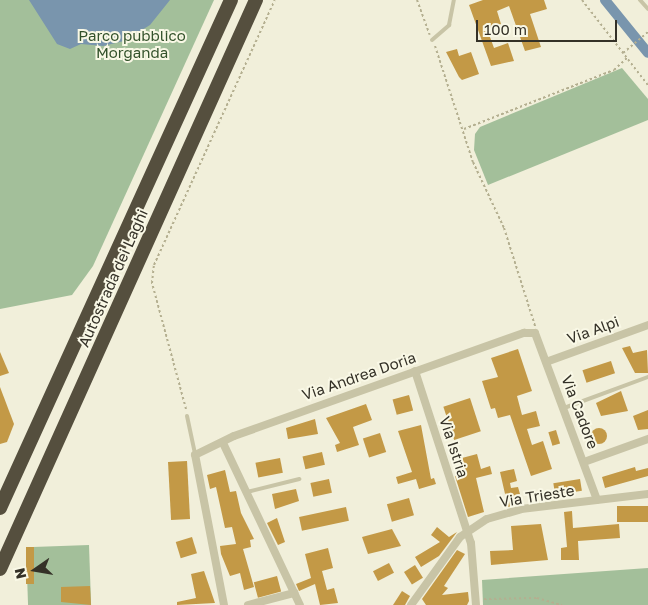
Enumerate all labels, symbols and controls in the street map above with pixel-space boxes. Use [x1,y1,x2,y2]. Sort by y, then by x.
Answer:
scale bar [478,10,619,42]
text: 100 m [484,20,527,38]
park label: Parco pubblico Morganda [78,26,186,61]
street label: Autostrada dei Laghi [75,206,151,350]
street label: Via Alpi [565,312,621,348]
street label: Via Andrea Doria [300,348,418,404]
street label: Via Cadore [558,373,602,451]
street label: Via Istria [436,414,472,480]
street label: Via Trieste [498,481,576,511]
north arrow [10,545,60,595]
text: N [10,566,29,581]

